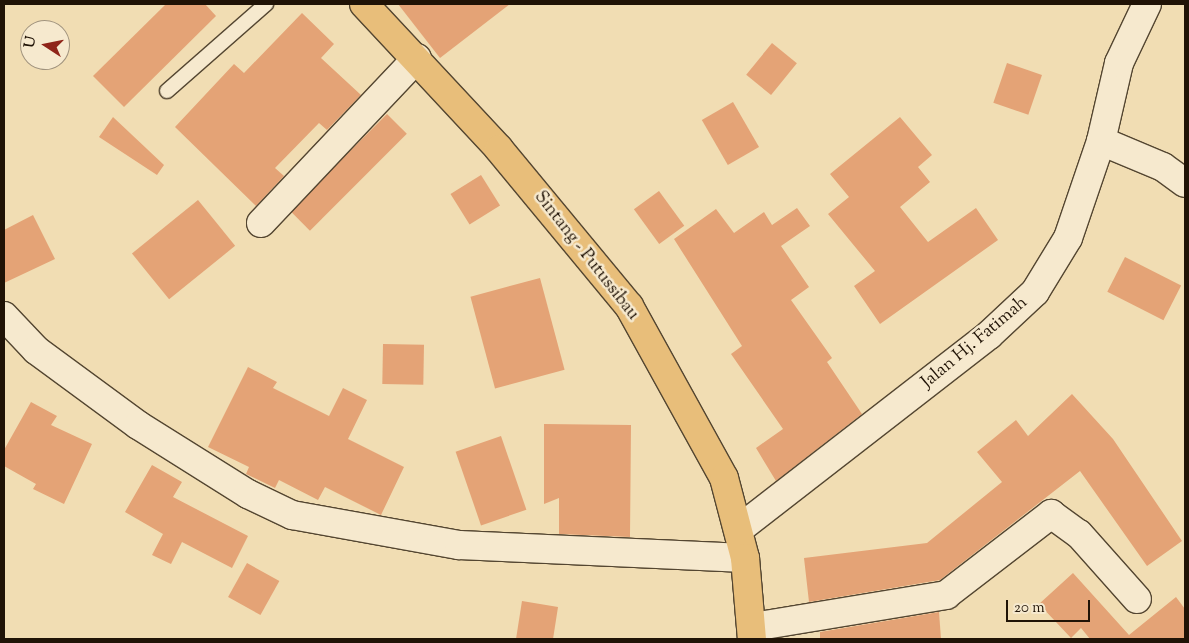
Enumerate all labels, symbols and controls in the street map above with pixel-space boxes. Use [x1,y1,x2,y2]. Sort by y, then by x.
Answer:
north arrow [20,20,70,70]
text: U [20,35,42,50]
street label: Sintang - Putussibau [529,187,643,325]
street label: Jalan Hj. Fatimah [918,292,1032,394]
scale bar [1009,590,1093,622]
text: 20 m [1014,598,1045,619]

